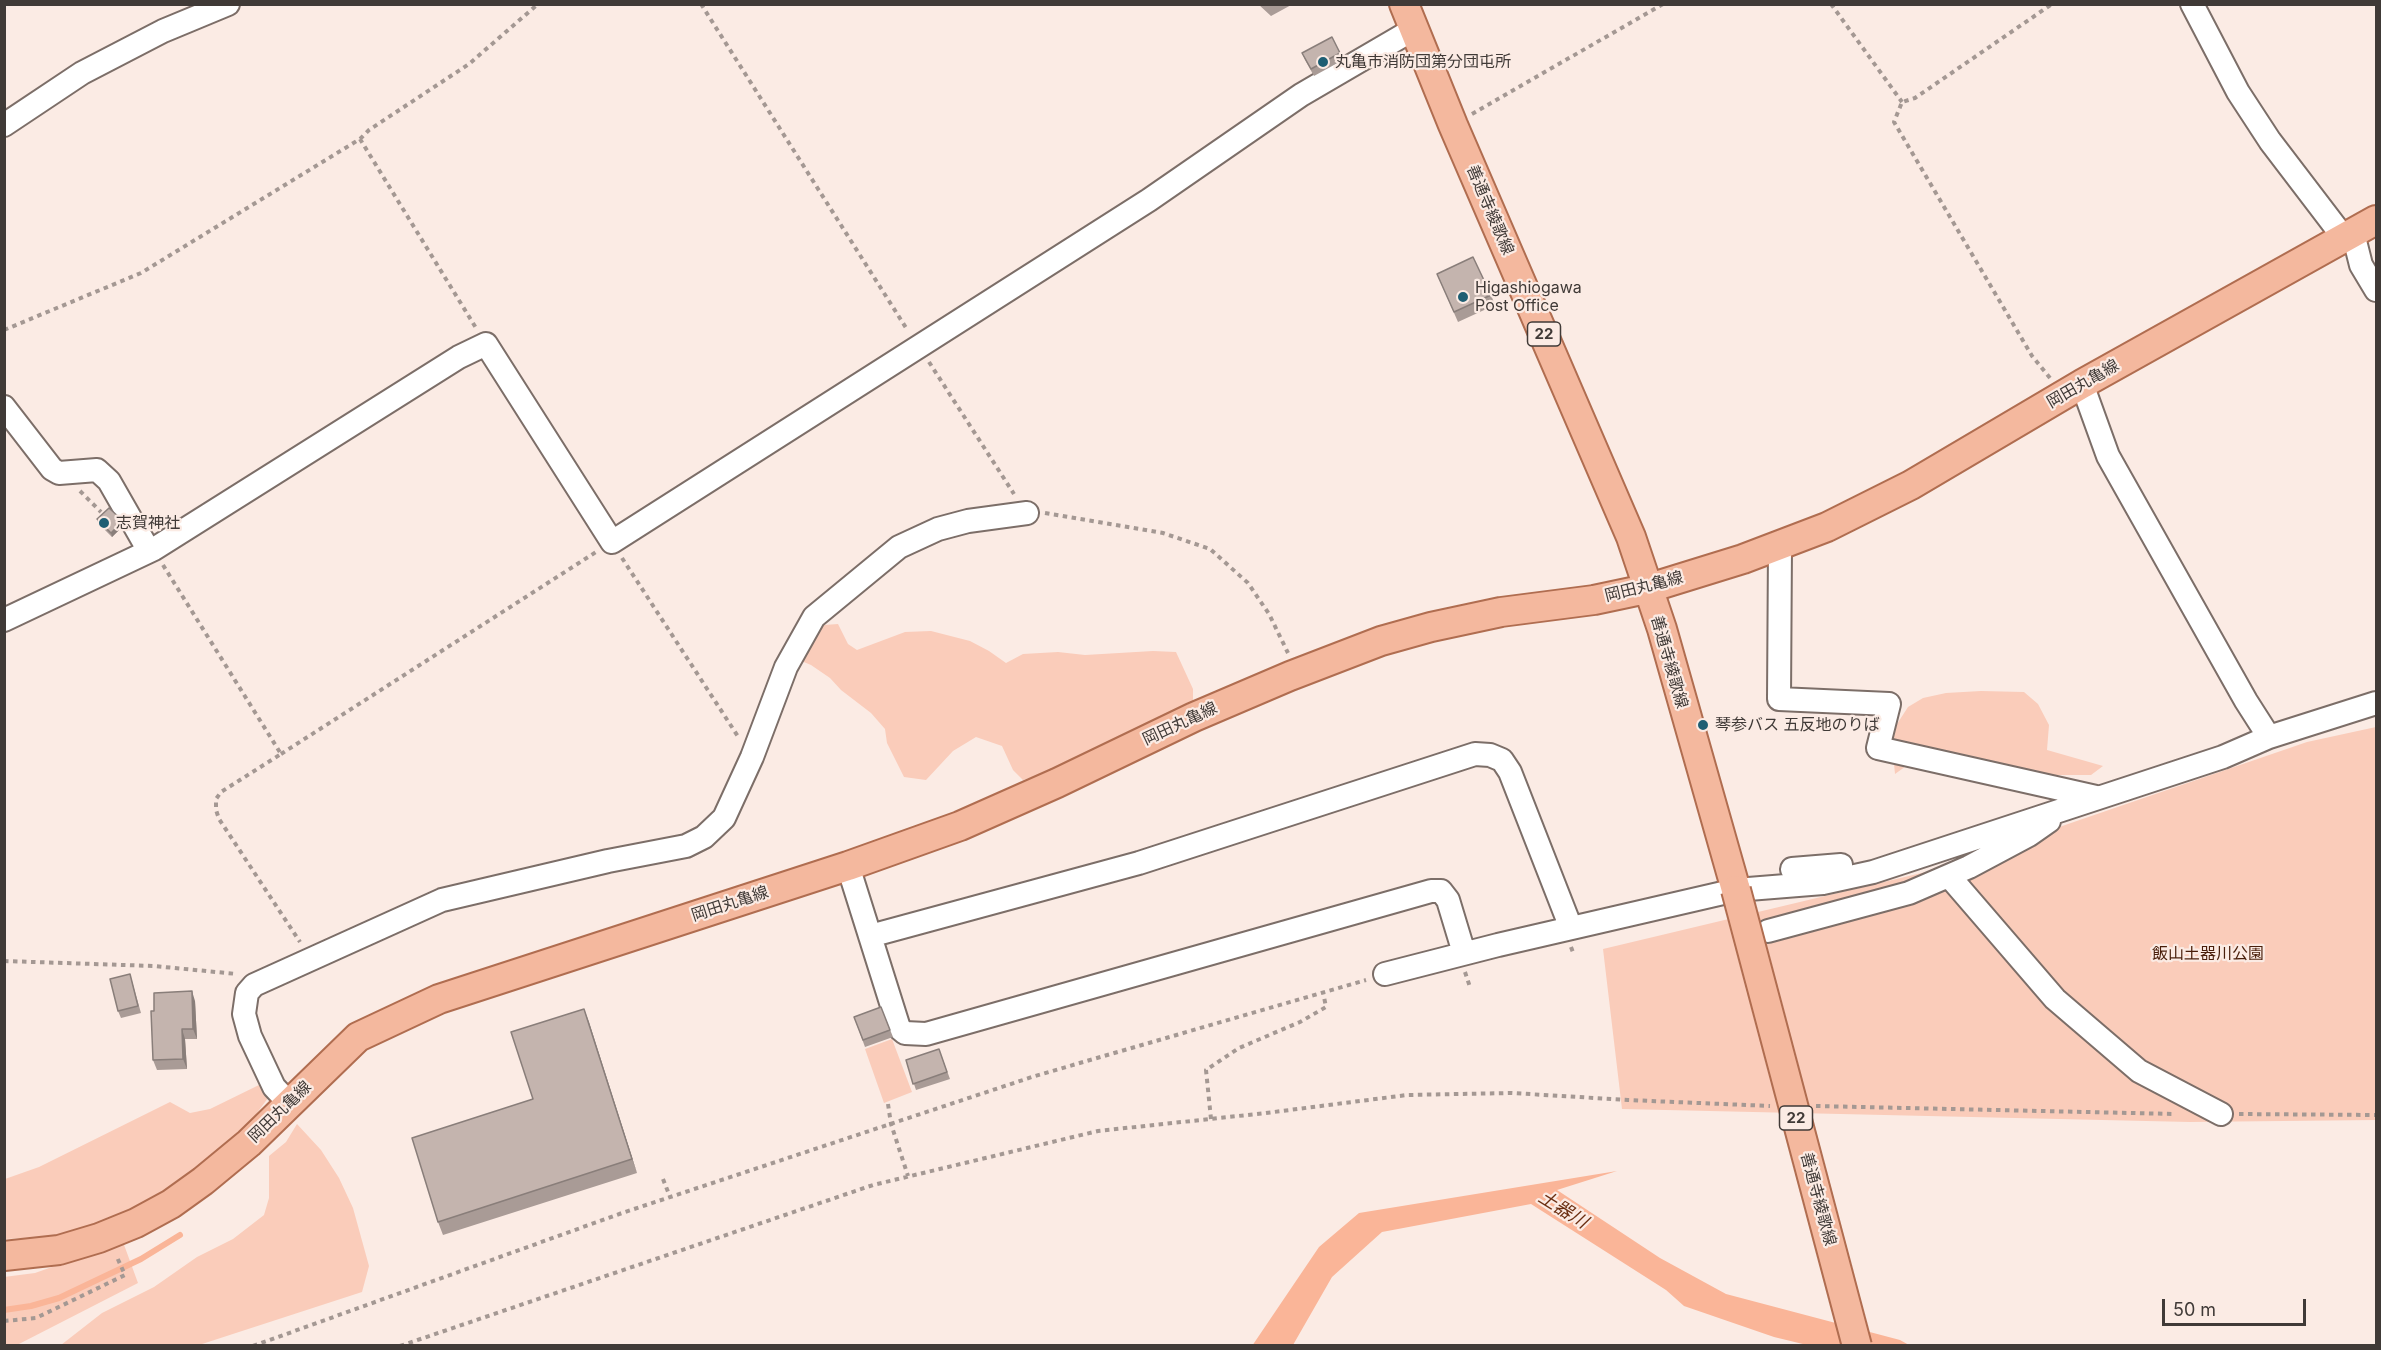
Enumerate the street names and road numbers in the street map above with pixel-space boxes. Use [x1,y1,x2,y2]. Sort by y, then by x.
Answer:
street label: 善通寺綾歌線 [1462,162,1518,258]
road number: 22 [1528,322,1560,346]
street label: 岡田丸亀線 [2044,356,2122,412]
street label: 岡田丸亀線 [1603,568,1685,606]
street label: 善通寺綾歌線 [1647,613,1691,711]
street label: 岡田丸亀線 [1140,698,1220,750]
street label: 岡田丸亀線 [689,883,771,925]
street label: 岡田丸亀線 [245,1077,315,1147]
road number: 22 [1780,1106,1812,1130]
street label: 善通寺綾歌線 [1796,1150,1840,1248]

